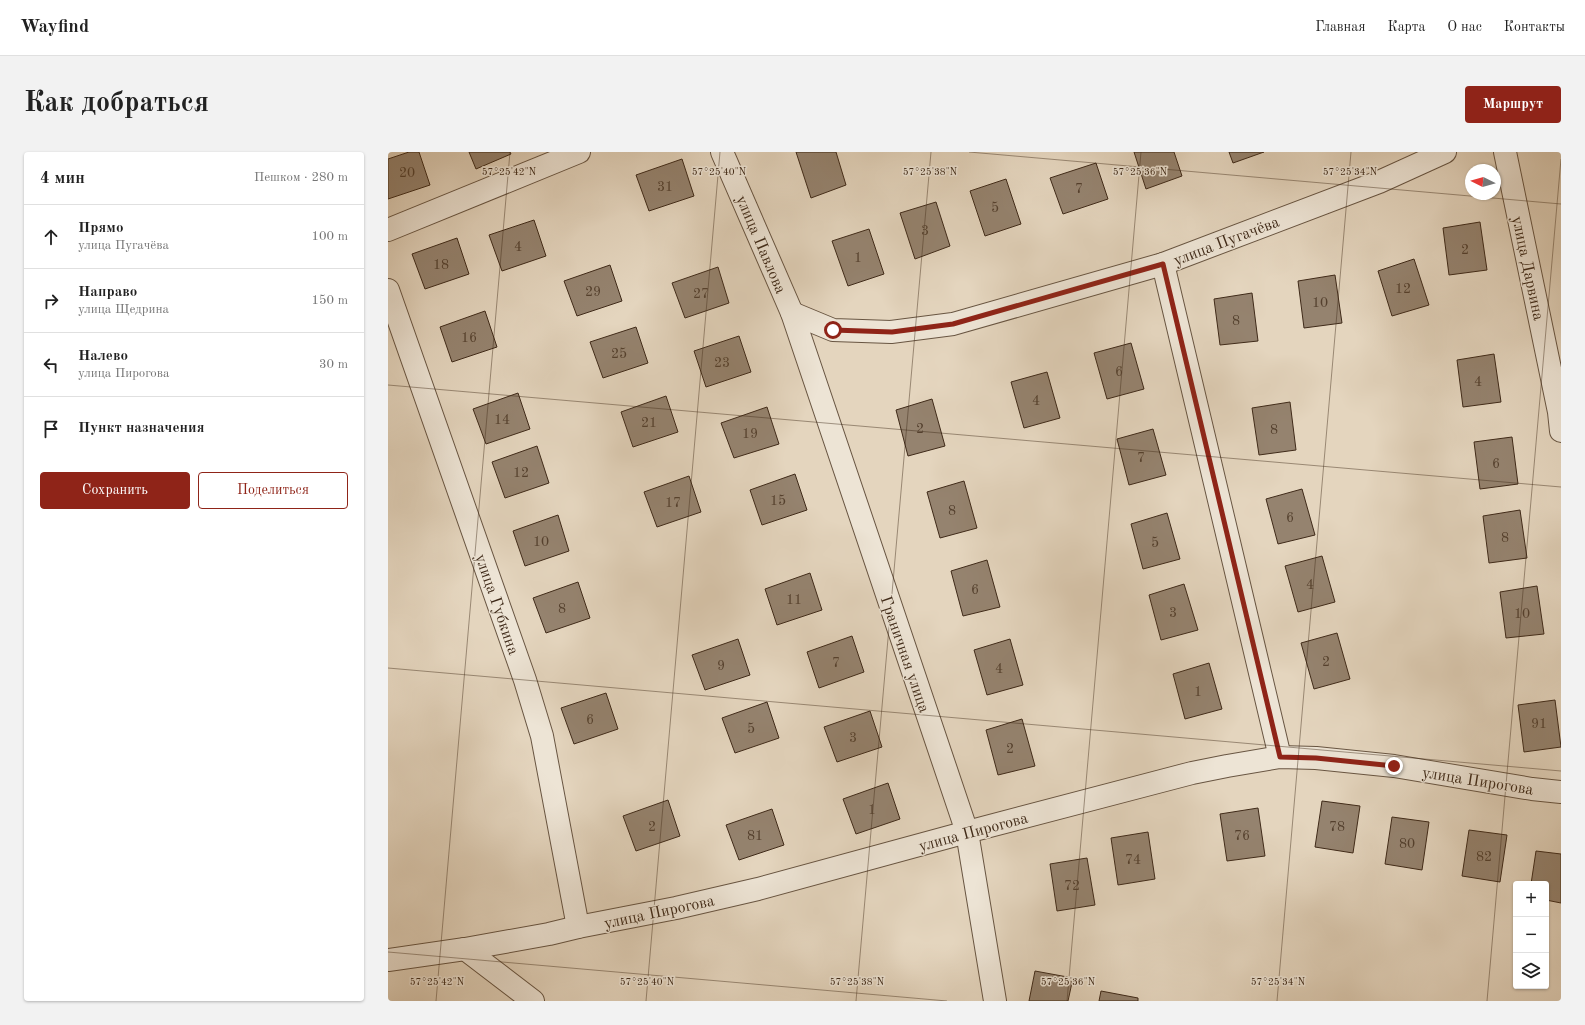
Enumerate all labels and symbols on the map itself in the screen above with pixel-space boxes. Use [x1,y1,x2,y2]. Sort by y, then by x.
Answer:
north arrow [1465,164,1501,200]
house number: 20 [399,166,415,180]
text: 57°25'42"N [482,167,537,177]
text: 57°25'40"N [692,167,747,177]
text: 57°25'38"N [903,167,958,177]
text: 57°25'36"N [1113,167,1168,177]
text: 57°25'34"N [1323,167,1378,177]
house number: 31 [657,180,673,194]
house number: 7 [1075,182,1083,196]
street label: улица Павлова [732,193,788,296]
house number: 5 [991,201,999,215]
street label: улица Пугачёва [1172,214,1282,269]
street label: улица Дарвина [1508,215,1546,322]
house number: 3 [921,224,929,238]
house number: 4 [514,240,522,254]
house number: 2 [1461,243,1469,257]
house number: 1 [854,251,862,265]
house number: 18 [433,258,449,272]
house number: 12 [1395,282,1411,296]
house number: 29 [585,285,601,299]
house number: 27 [693,287,709,301]
house number: 10 [1312,296,1328,310]
house number: 8 [1232,314,1240,328]
route start [824,321,842,339]
house number: 16 [461,331,477,345]
house number: 25 [611,347,627,361]
house number: 23 [714,356,730,370]
house number: 6 [1115,365,1123,379]
house number: 4 [1474,375,1482,389]
house number: 4 [1032,394,1040,408]
house number: 14 [494,413,510,427]
house number: 21 [641,416,657,430]
house number: 2 [916,422,924,436]
house number: 8 [1270,423,1278,437]
house number: 19 [742,427,758,441]
house number: 7 [1137,451,1145,465]
house number: 6 [1492,457,1500,471]
house number: 12 [513,466,529,480]
house number: 15 [770,494,786,508]
house number: 17 [665,496,681,510]
house number: 8 [948,504,956,518]
house number: 6 [1286,511,1294,525]
house number: 8 [1501,531,1509,545]
house number: 10 [533,535,549,549]
house number: 5 [1151,536,1159,550]
street label: улица Губкина [471,552,521,657]
house number: 4 [1306,578,1314,592]
house number: 6 [971,583,979,597]
house number: 11 [786,593,802,607]
street label: Граничная улица [877,594,932,715]
house number: 8 [558,602,566,616]
house number: 3 [1169,606,1177,620]
house number: 10 [1514,607,1530,621]
house number: 2 [1322,655,1330,669]
house number: 7 [832,656,840,670]
house number: 9 [717,659,725,673]
house number: 4 [995,662,1003,676]
house number: 1 [1194,685,1202,699]
house number: 6 [586,713,594,727]
house number: 91 [1531,717,1547,731]
house number: 5 [747,722,755,736]
house number: 3 [849,731,857,745]
house number: 2 [1006,742,1014,756]
route end [1385,757,1403,775]
street label: улица Пирогова [1421,765,1535,799]
house number: 1 [868,803,876,817]
street label: улица Пирогова [917,811,1030,855]
house number: 2 [648,820,656,834]
house number: 78 [1329,820,1345,834]
house number: 81 [747,829,763,843]
house number: 76 [1234,829,1250,843]
house number: 80 [1399,837,1415,851]
house number: 82 [1476,850,1492,864]
house number: 74 [1125,853,1141,867]
house number: 72 [1064,879,1080,893]
street label: улица Пирогова [603,893,716,932]
text: 57°25'42"N [410,977,465,987]
text: 57°25'40"N [620,977,675,987]
text: 57°25'38"N [830,977,885,987]
text: 57°25'36"N [1041,977,1096,987]
text: 57°25'34"N [1251,977,1306,987]

